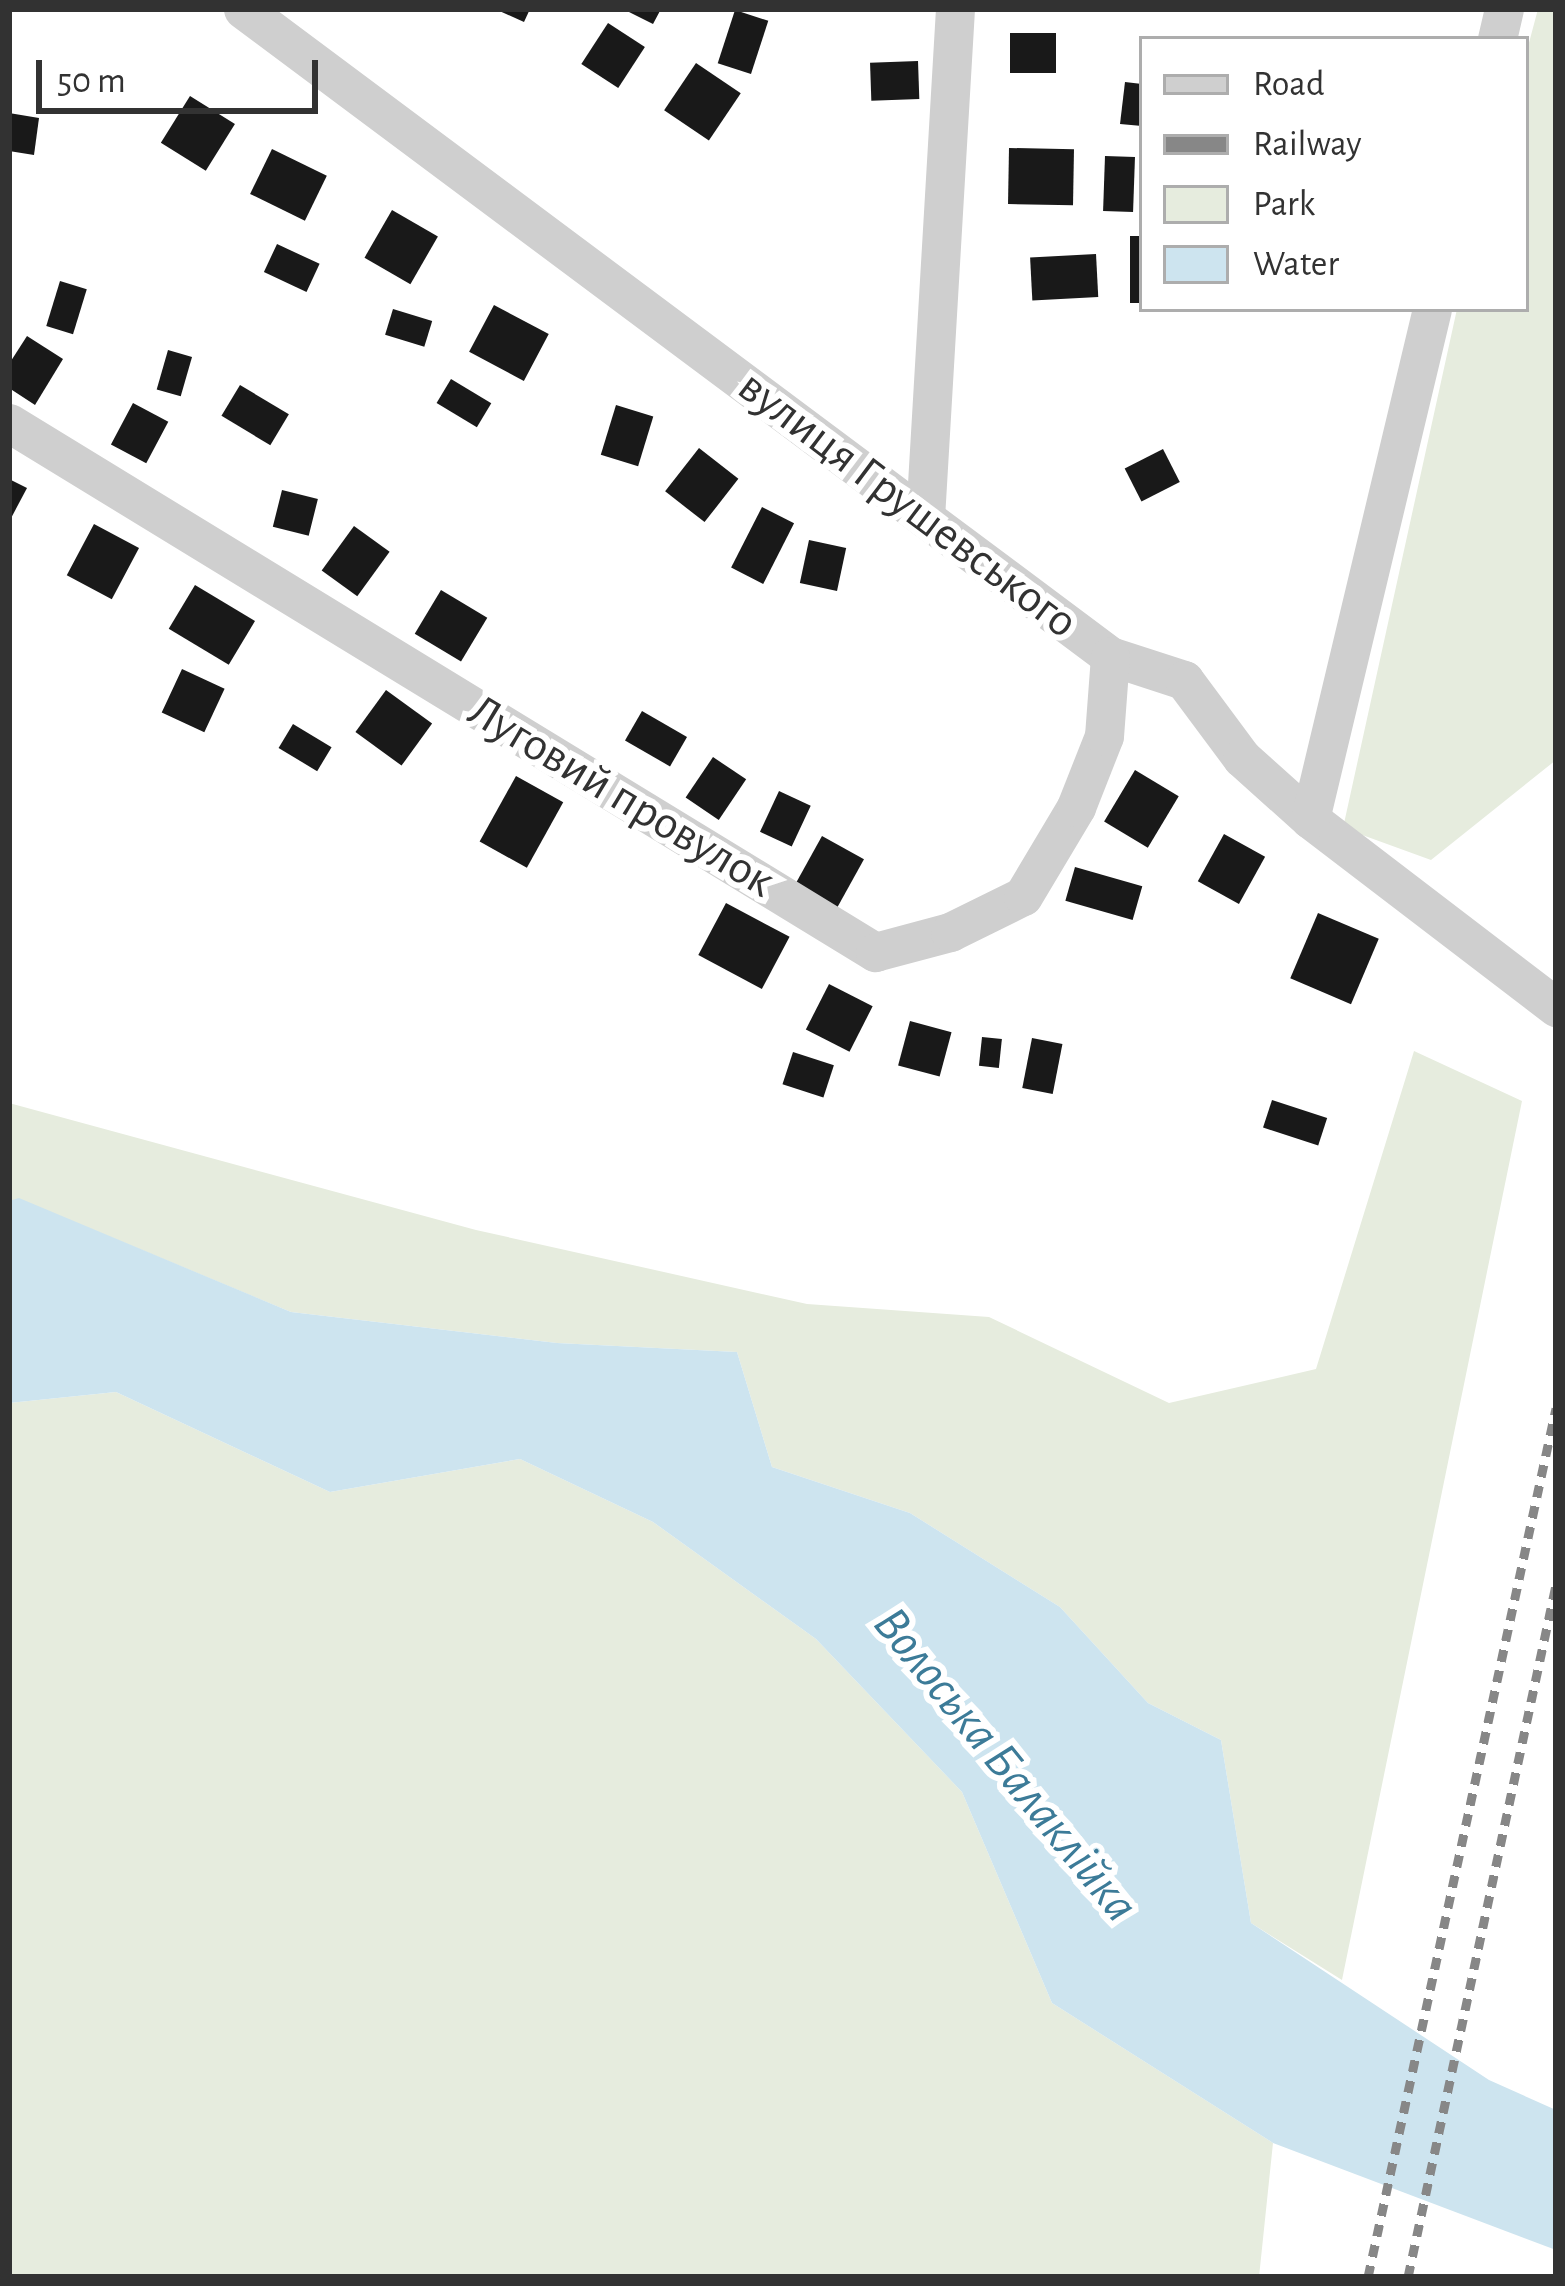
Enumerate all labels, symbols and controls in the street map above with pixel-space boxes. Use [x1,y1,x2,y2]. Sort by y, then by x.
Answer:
scale bar [42,36,324,110]
legend [1139,36,1529,312]
text: 50 m [57,63,126,99]
text: Road [1253,66,1325,102]
text: Railway [1253,126,1362,162]
text: Park [1253,186,1315,222]
text: Water [1253,246,1339,282]
street label: вулиця Грушевського [726,359,1088,651]
street label: Луговий провулок [457,683,785,911]
water label: Волоська Балаклійка [859,1595,1151,1935]

